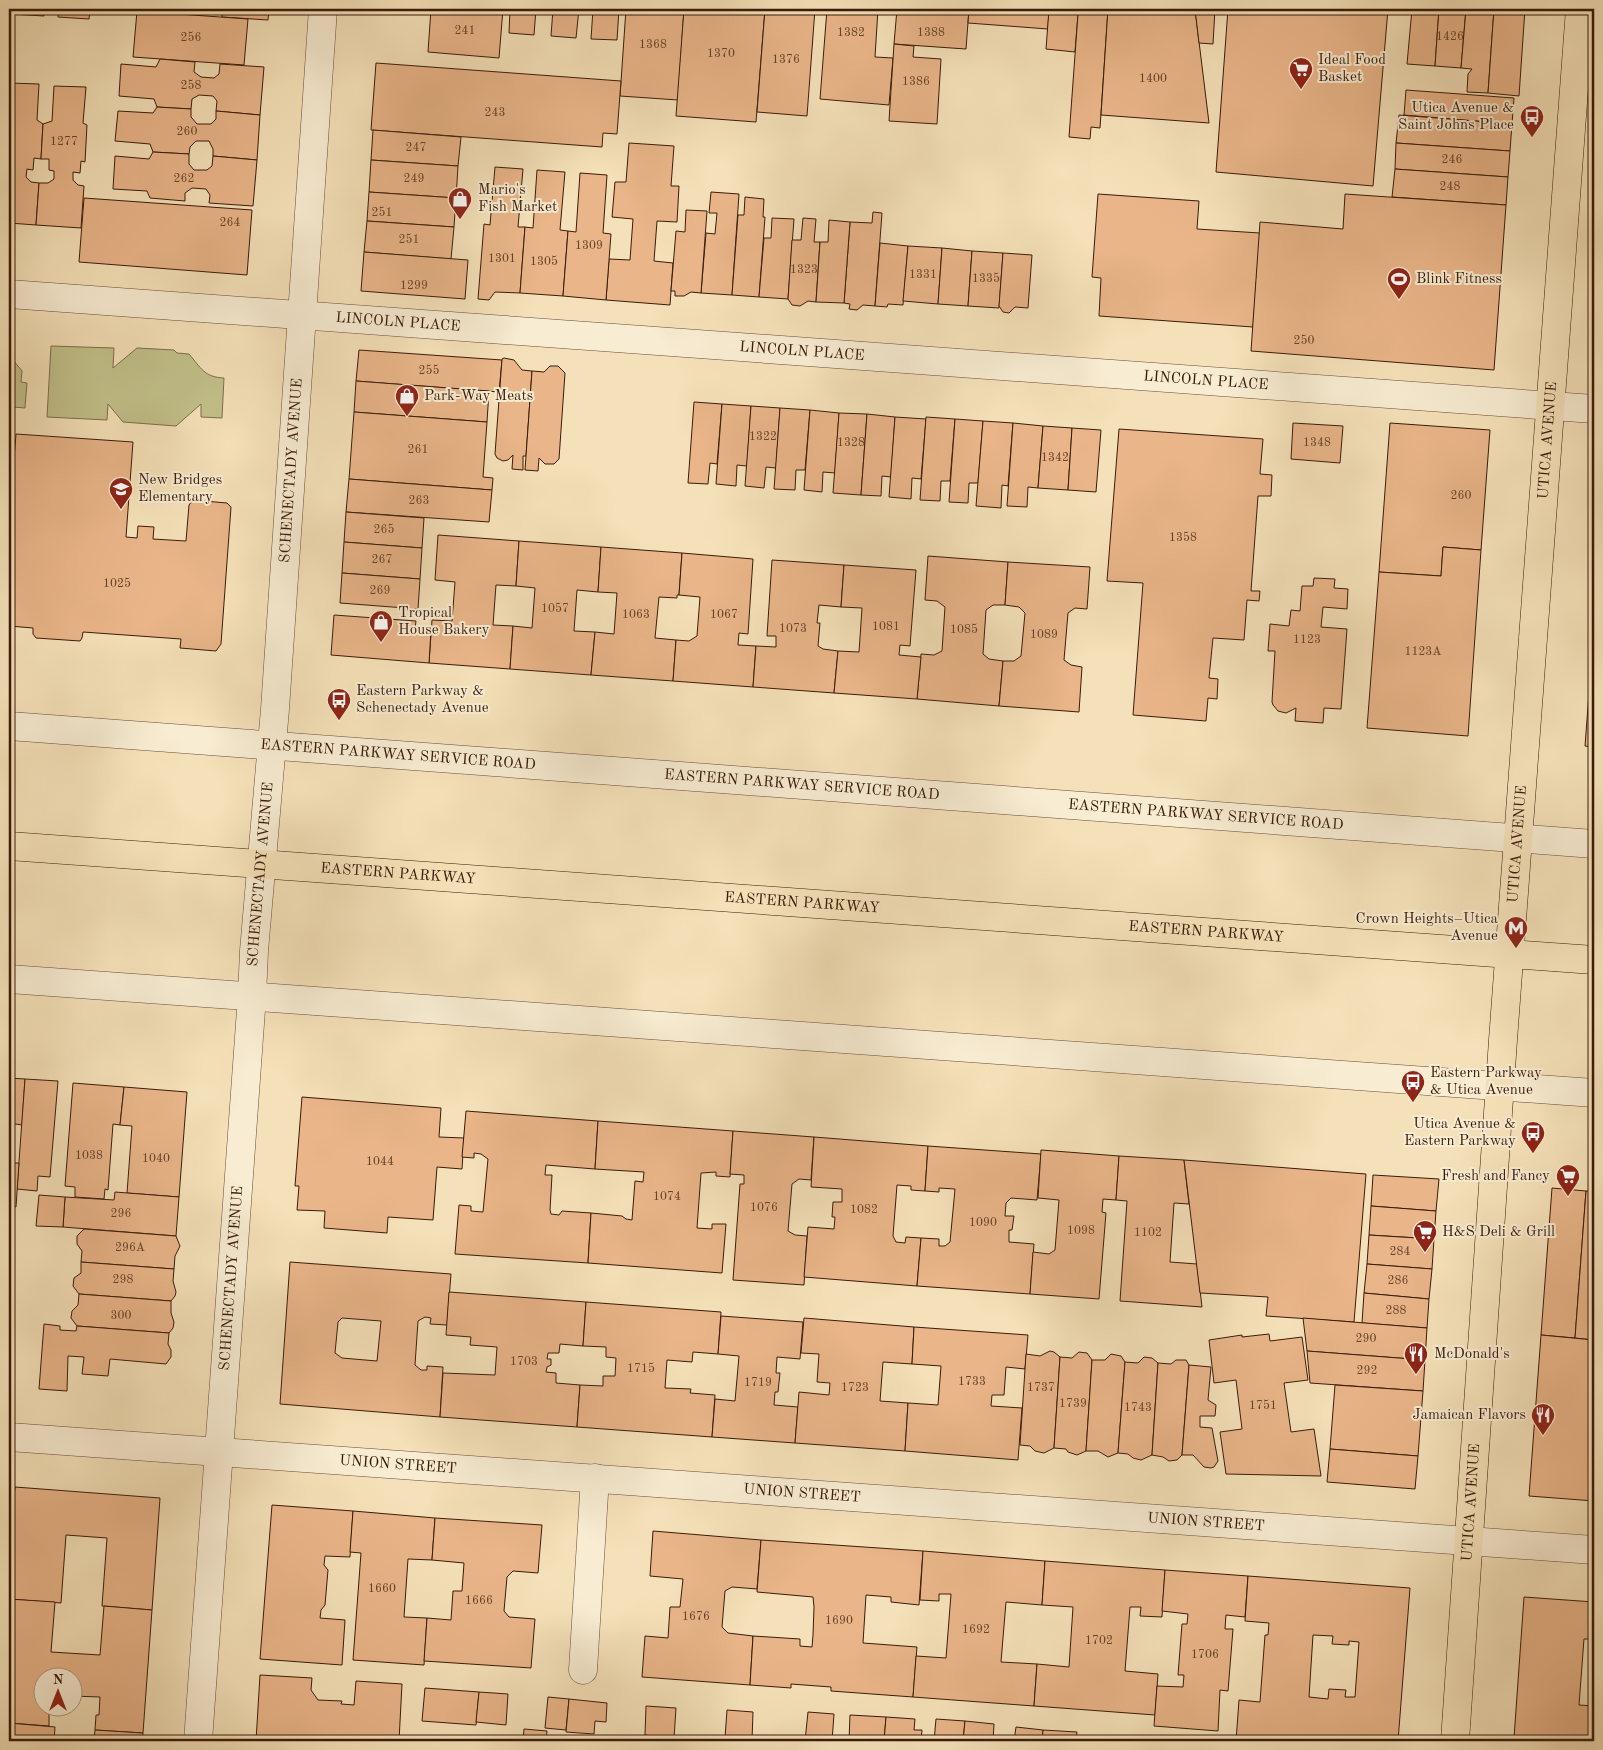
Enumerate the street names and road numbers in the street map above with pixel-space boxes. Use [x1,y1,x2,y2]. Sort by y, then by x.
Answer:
street label: LINCOLN PLACE [335,310,461,334]
street label: LINCOLN PLACE [739,340,865,364]
street label: LINCOLN PLACE [1143,369,1269,393]
street label: SCHENECTADY AVENUE [278,378,305,563]
street label: UTICA AVENUE [1536,381,1560,500]
street label: EASTERN PARKWAY SERVICE ROAD [260,737,536,773]
street label: EASTERN PARKWAY SERVICE ROAD [664,767,940,803]
street label: SCHENECTADY AVENUE [246,781,276,967]
street label: UTICA AVENUE [1506,785,1529,904]
street label: EASTERN PARKWAY SERVICE ROAD [1067,797,1344,833]
street label: EASTERN PARKWAY [320,861,476,887]
street label: EASTERN PARKWAY [724,890,880,916]
street label: EASTERN PARKWAY [1128,919,1284,945]
street label: SCHENECTADY AVENUE [217,1185,246,1371]
street label: UTICA AVENUE [1460,1443,1483,1562]
street label: UNION STREET [339,1453,457,1476]
street label: UNION STREET [743,1482,861,1505]
street label: UNION STREET [1147,1511,1265,1534]

